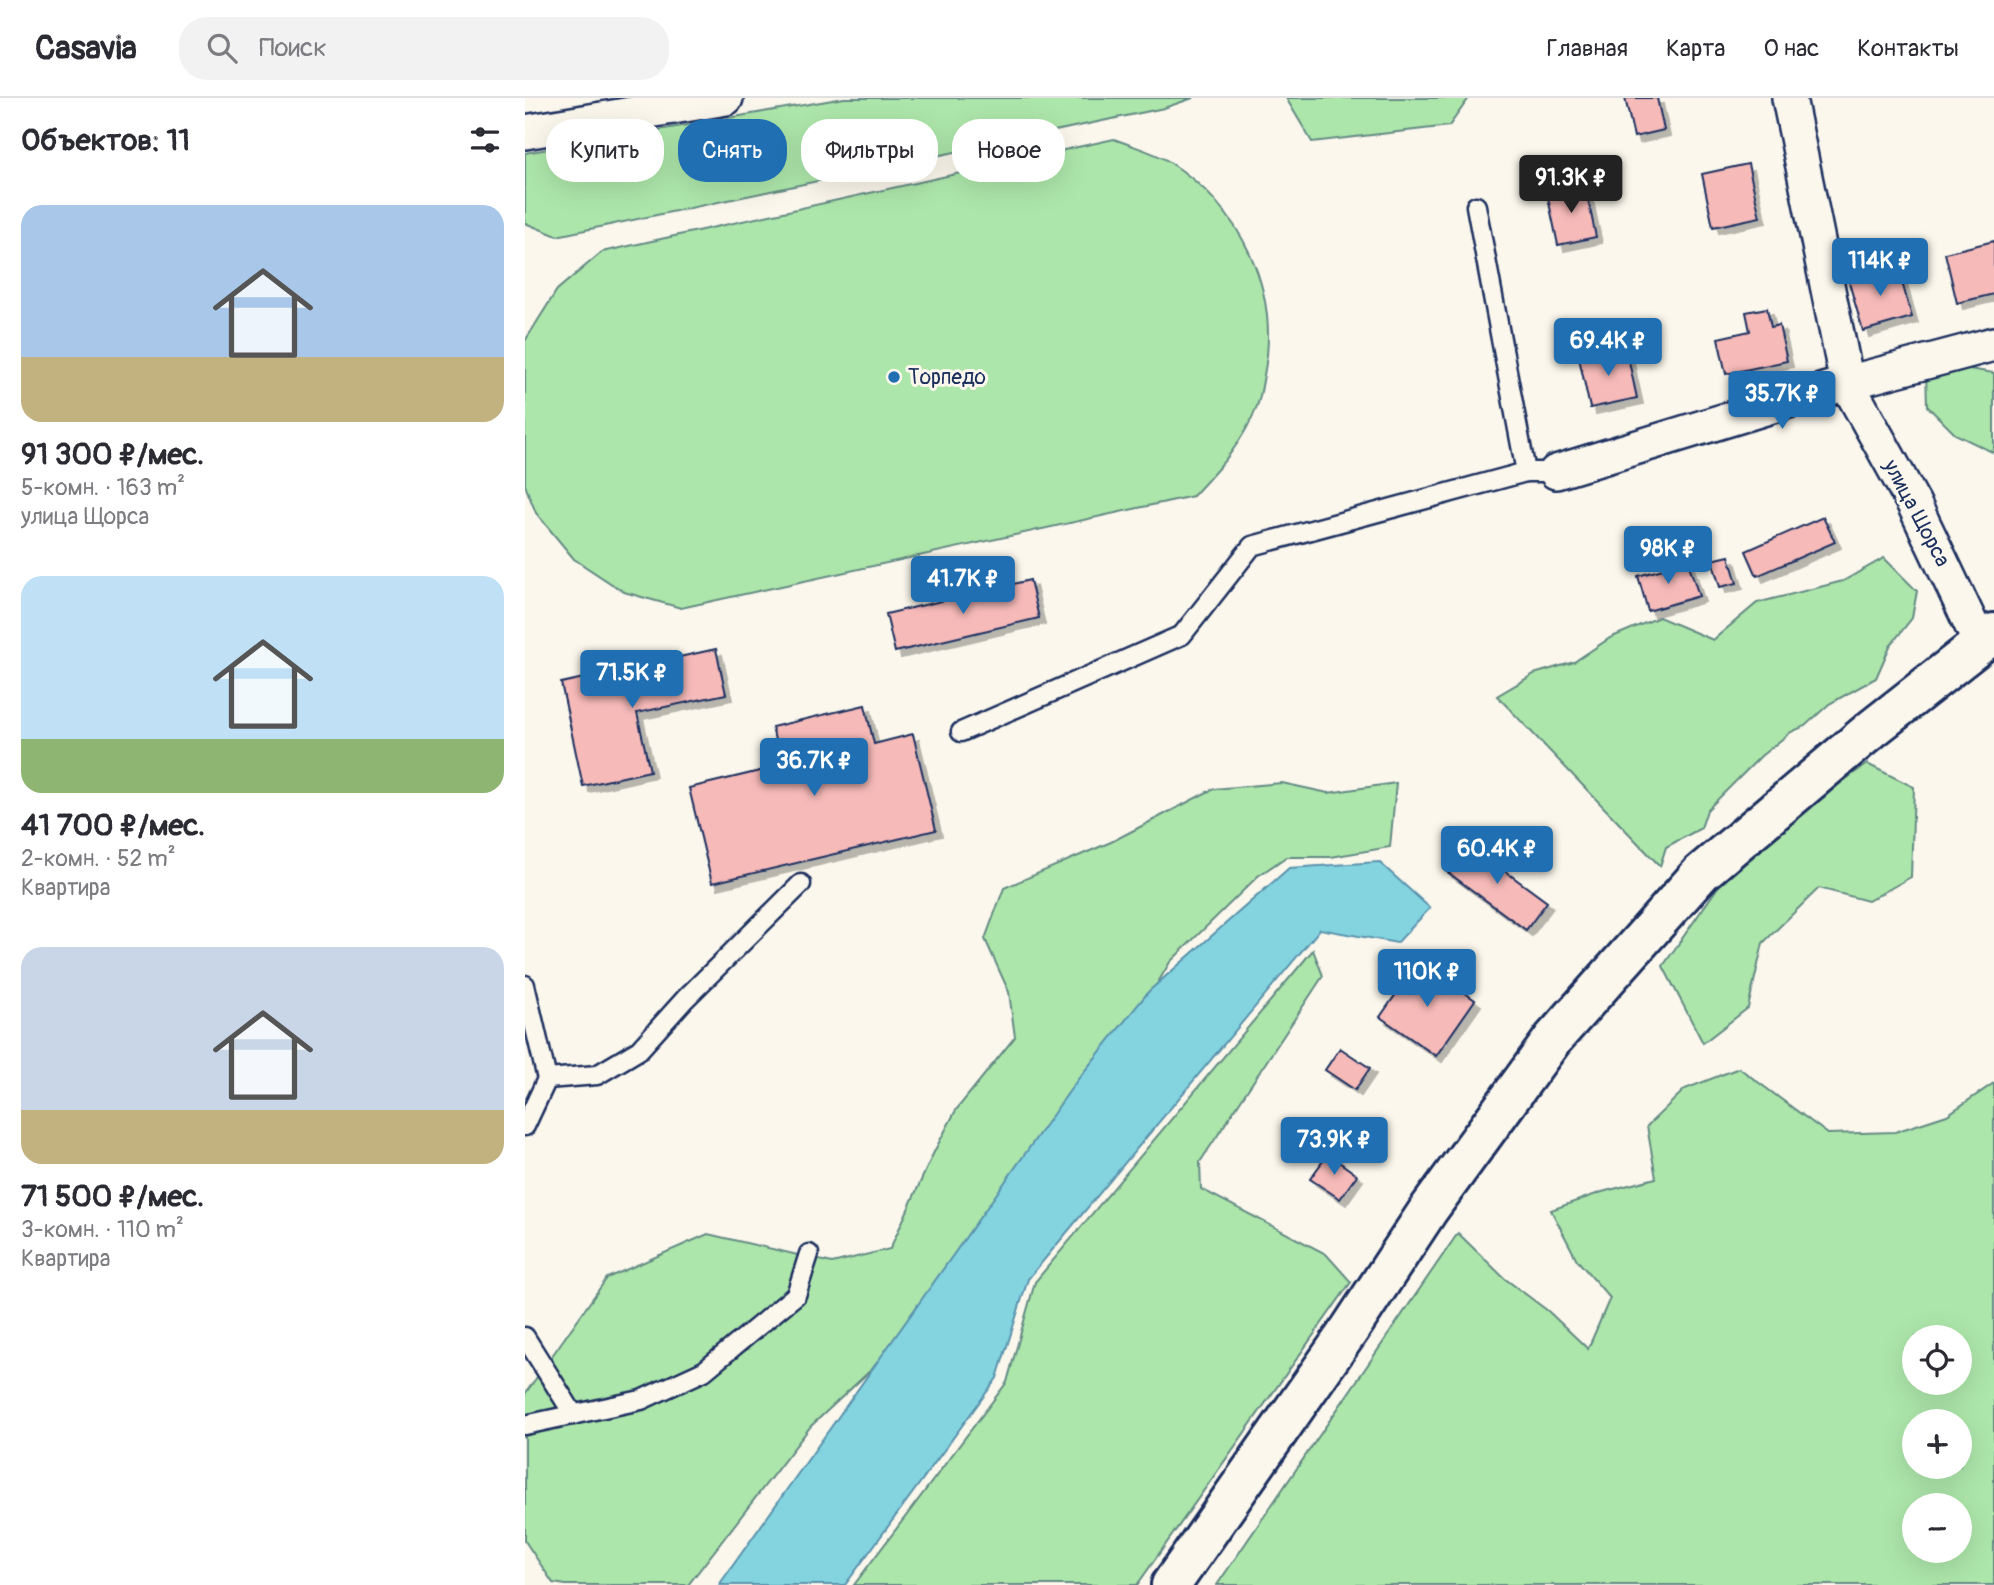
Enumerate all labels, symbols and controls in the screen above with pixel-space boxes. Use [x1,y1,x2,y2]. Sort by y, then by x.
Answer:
search box [179,17,669,80]
text: Casavia [35,28,137,69]
icon: search [203,29,241,67]
text: Поиск [259,32,327,64]
text: Главная [1547,34,1628,63]
text: Карта [1666,34,1726,63]
text: О нас [1764,34,1819,63]
text: Контакты [1857,34,1959,63]
chip: Купить [546,119,664,182]
chip: Снять [678,119,787,182]
chip: Фильтры [801,119,938,182]
chip: Новое [952,119,1065,182]
icon: filters [466,121,504,159]
text: Объектов: 11 [21,122,190,159]
pin: 91.3K ₽ [1506,156,1636,215]
text: 91.3K ₽ [1535,163,1607,192]
pin: 114K ₽ [1823,238,1937,298]
text: 114K ₽ [1848,246,1912,275]
icon: home [200,250,326,376]
pin: 69.4K ₽ [1543,318,1673,378]
text: 69.4K ₽ [1570,326,1646,355]
place label: Торпедо [908,364,986,391]
marker: Торпедо [886,369,902,385]
pin: 35.7K ₽ [1717,372,1847,431]
text: 35.7K ₽ [1744,379,1820,408]
text: 91 300 ₽/мес. [21,436,204,473]
street label: улица Щорса [1877,454,1956,571]
text: 5-комн. · 163 m² [21,473,185,502]
text: улица Щорса [21,502,149,531]
pin: 98K ₽ [1619,526,1717,586]
text: 98K ₽ [1640,534,1696,563]
pin: 41.7K ₽ [898,556,1028,616]
text: 41.7K ₽ [927,564,999,593]
icon: home [200,621,326,747]
pin: 71.5K ₽ [567,650,697,710]
text: 71.5K ₽ [596,658,668,687]
pin: 36.7K ₽ [749,738,879,798]
text: 36.7K ₽ [776,746,852,775]
text: 41 700 ₽/мес. [21,807,205,844]
pin: 60.4K ₽ [1432,826,1562,886]
text: 60.4K ₽ [1457,834,1537,863]
text: 2-комн. · 52 m² [21,844,176,873]
text: Квартира [21,873,110,902]
pin: 110K ₽ [1370,950,1484,1009]
text: 110K ₽ [1394,957,1460,986]
icon: home [200,992,326,1118]
pin: 73.9K ₽ [1269,1118,1399,1177]
text: 73.9K ₽ [1297,1125,1371,1154]
text: 71 500 ₽/мес. [21,1178,204,1215]
text: 3-комн. · 110 m² [21,1215,184,1244]
text: Квартира [21,1244,110,1273]
map controls [1902,1325,1972,1563]
button: locate [1902,1325,1972,1395]
button: + [1902,1409,1972,1479]
button: − [1902,1493,1972,1563]

